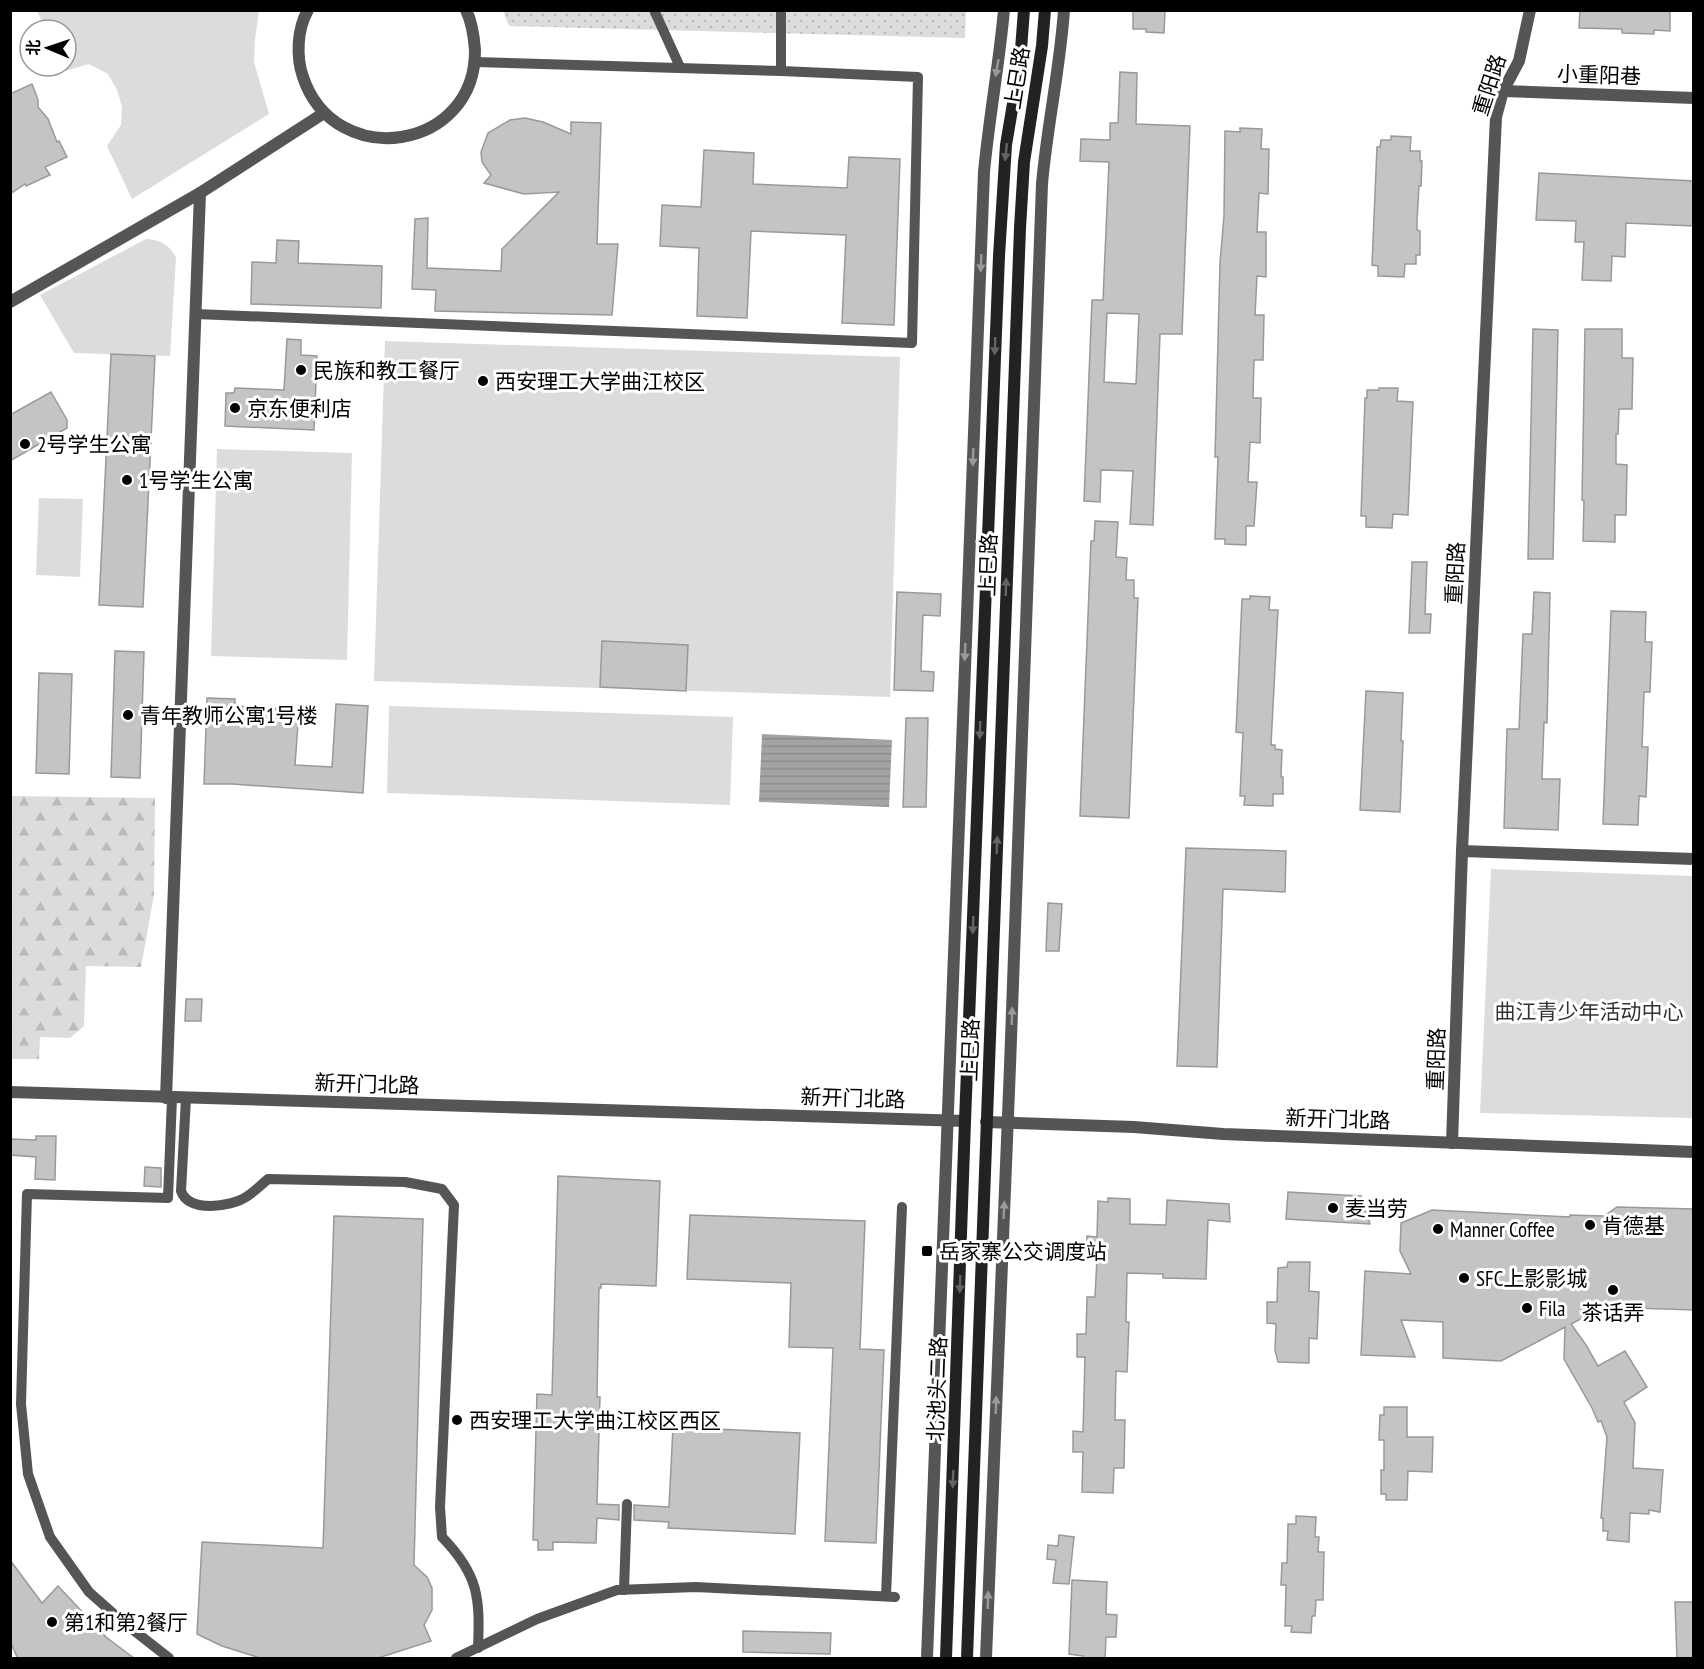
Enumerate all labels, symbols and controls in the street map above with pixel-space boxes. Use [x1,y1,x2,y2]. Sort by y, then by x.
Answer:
north arrow [18,18,78,78]
text: 北 [23,39,43,56]
street label: 上巳路 [999,45,1035,111]
street label: 重阳路 [1466,51,1512,119]
one-way arrow [992,59,1001,78]
street label: 小重阳巷 [1557,60,1641,90]
one-way arrow [1001,142,1011,161]
one-way arrow [976,253,985,272]
one-way arrow [991,337,1000,356]
place label: 民族和教工餐厅 [313,357,460,384]
marker: 民族和教工餐厅 [294,363,308,377]
place label: 西安理工大学曲江校区 [495,368,705,395]
marker: 西安理工大学曲江校区 [476,374,490,388]
place label: 京东便利店 [247,395,352,422]
marker: 京东便利店 [228,401,242,415]
place label: 2号学生公寓 [37,431,151,458]
marker: 2号学生公寓 [18,437,32,451]
one-way arrow [968,448,978,467]
place label: 1号学生公寓 [139,467,253,494]
marker: 1号学生公寓 [120,473,134,487]
street label: 上巳路 [973,533,1003,597]
street label: 重阳路 [1440,541,1470,605]
one-way arrow [1002,578,1011,597]
one-way arrow [961,643,970,662]
place label: 青年教师公寓1号楼 [140,702,317,729]
marker: 青年教师公寓1号楼 [121,708,135,722]
one-way arrow [976,721,985,740]
one-way arrow [992,835,1001,854]
one-way arrow [968,915,977,934]
park label: 曲江青少年活动中心 [1495,998,1684,1025]
one-way arrow [1008,1006,1017,1025]
street label: 上巳路 [955,1018,985,1082]
street label: 重阳路 [1421,1027,1451,1091]
street label: 新开门北路 [314,1069,420,1099]
street label: 新开门北路 [800,1083,906,1113]
street label: 新开门北路 [1285,1104,1391,1134]
place label: 麦当劳 [1345,1195,1408,1222]
one-way arrow [1000,1201,1009,1220]
marker: 麦当劳 [1326,1201,1340,1215]
place label: 肯德基 [1602,1212,1665,1239]
place label: Manner Coffee [1450,1216,1555,1243]
marker: 肯德基 [1583,1218,1597,1232]
marker: Manner Coffee [1431,1222,1445,1236]
place label: 岳家寨公交调度站 [939,1238,1107,1265]
marker: 岳家寨公交调度站 [920,1244,934,1258]
place label: SFC上影影城 [1476,1265,1587,1292]
marker: SFC上影影城 [1457,1271,1471,1285]
one-way arrow [955,1275,965,1294]
marker: 茶话弄 [1606,1283,1620,1297]
place label: Fila [1539,1295,1566,1322]
place label: 茶话弄 [1582,1299,1645,1326]
marker: Fila [1520,1301,1534,1315]
street label: 北池头二路 [922,1336,952,1442]
one-way arrow [992,1396,1001,1415]
place label: 西安理工大学曲江校区西区 [469,1407,721,1434]
marker: 西安理工大学曲江校区西区 [450,1413,464,1427]
one-way arrow [948,1470,958,1489]
one-way arrow [983,1591,993,1610]
place label: 第1和第2餐厅 [64,1609,188,1636]
marker: 第1和第2餐厅 [45,1615,59,1629]

